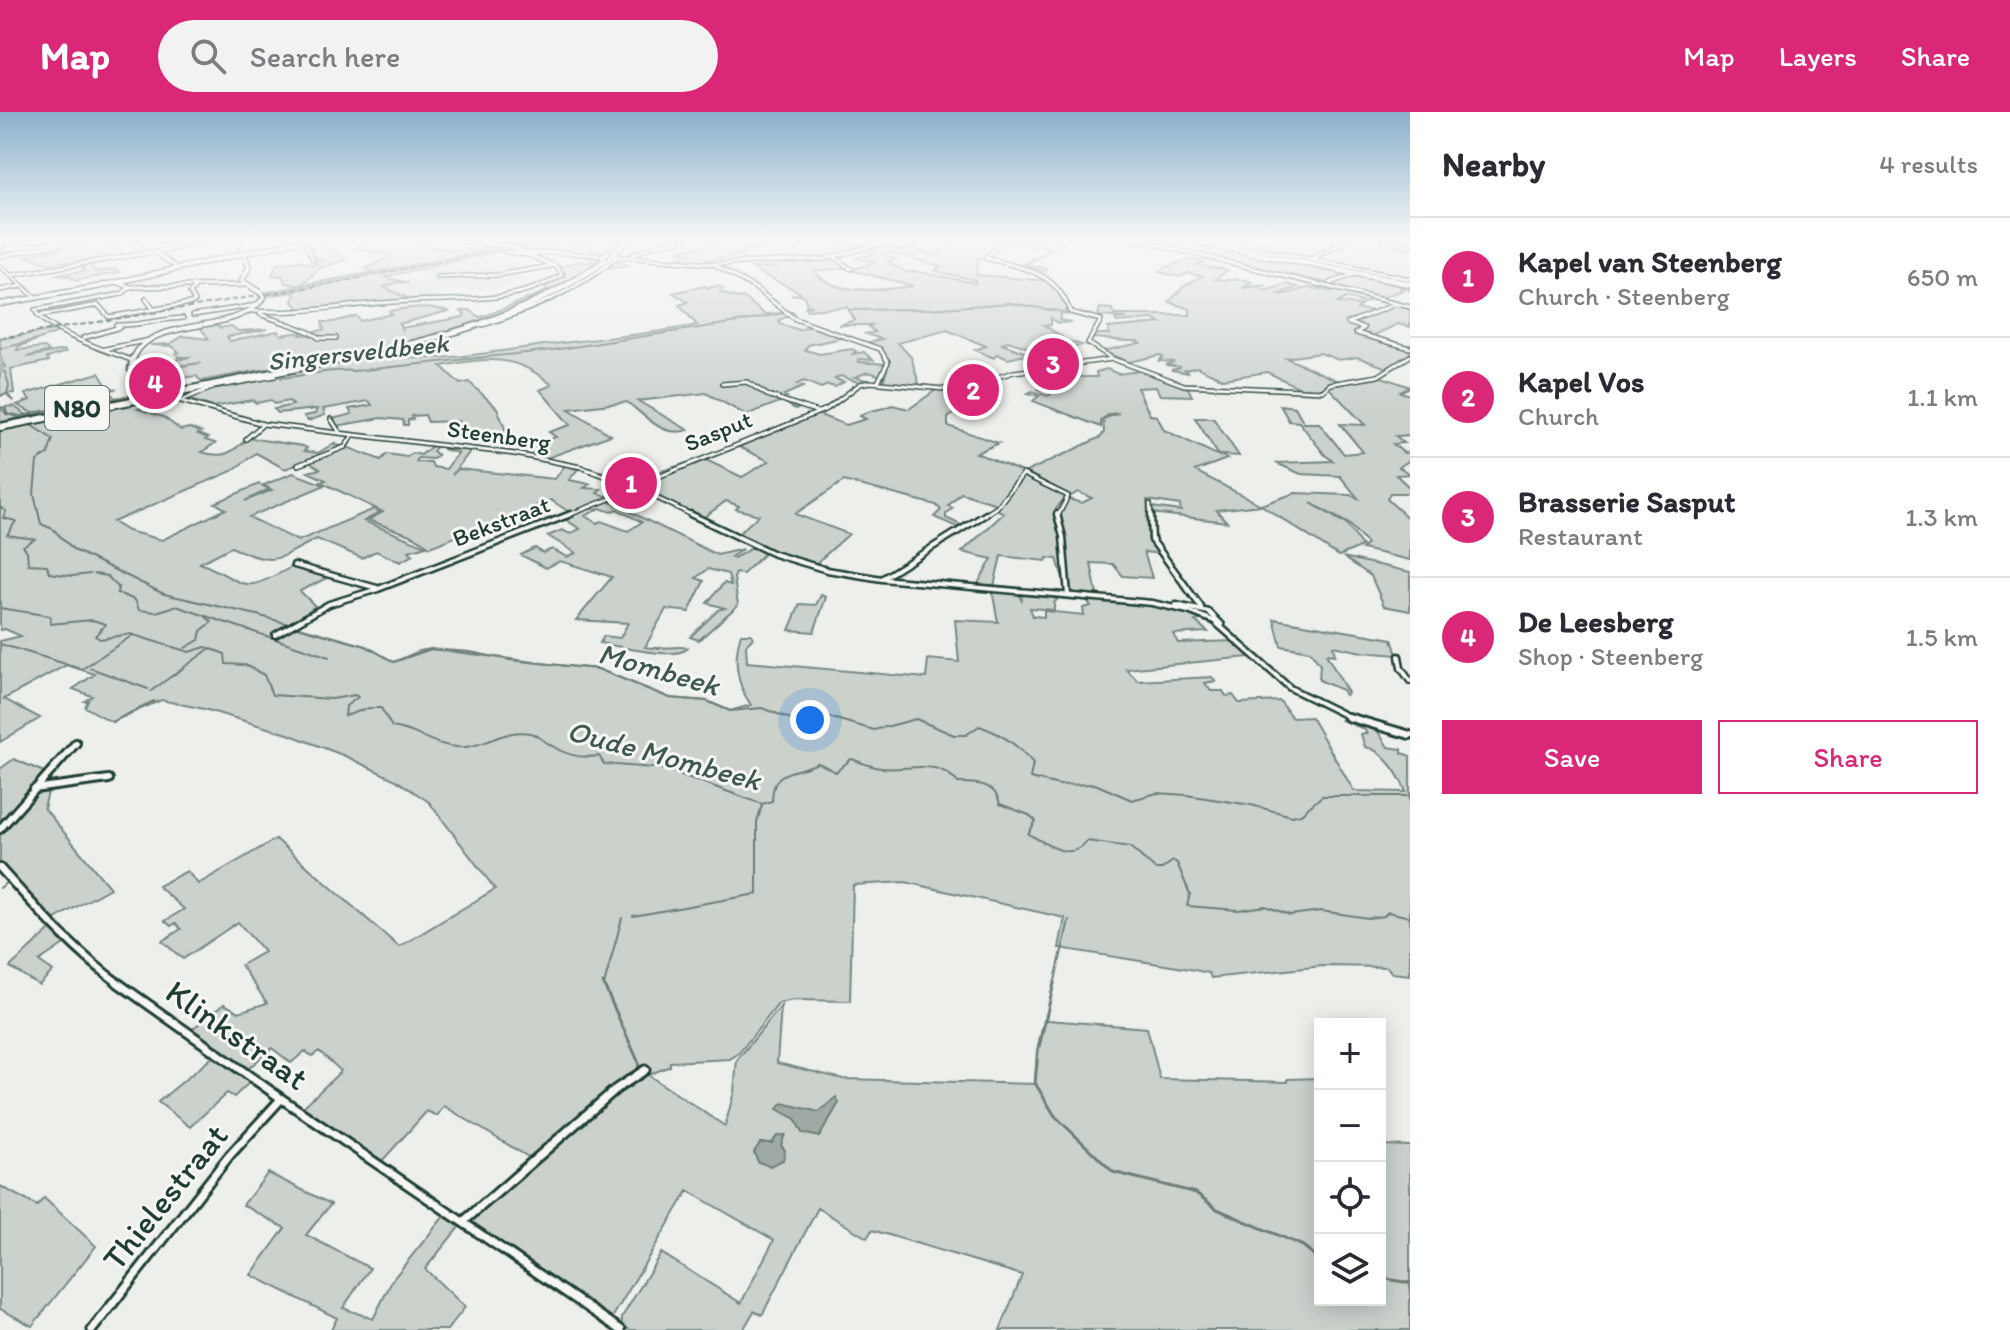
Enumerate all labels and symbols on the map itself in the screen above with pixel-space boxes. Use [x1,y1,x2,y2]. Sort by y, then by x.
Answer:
water label: Singersveldbeek [266,326,451,377]
pin: 3 [1027,334,1079,394]
pin: 4 [129,353,181,413]
pin: 2 [947,360,999,420]
road number: N80 [45,386,109,430]
street label: Sasput [680,404,756,458]
street label: Steenberg [445,413,553,457]
pin: 1 [605,453,657,513]
street label: Bekstraat [448,489,554,553]
water label: Mombeek [594,634,725,704]
your location [790,700,830,740]
water label: Oude Mombeek [563,711,766,799]
street label: Klinkstraat [158,971,316,1099]
street label: Thielestraat [94,1116,236,1278]

